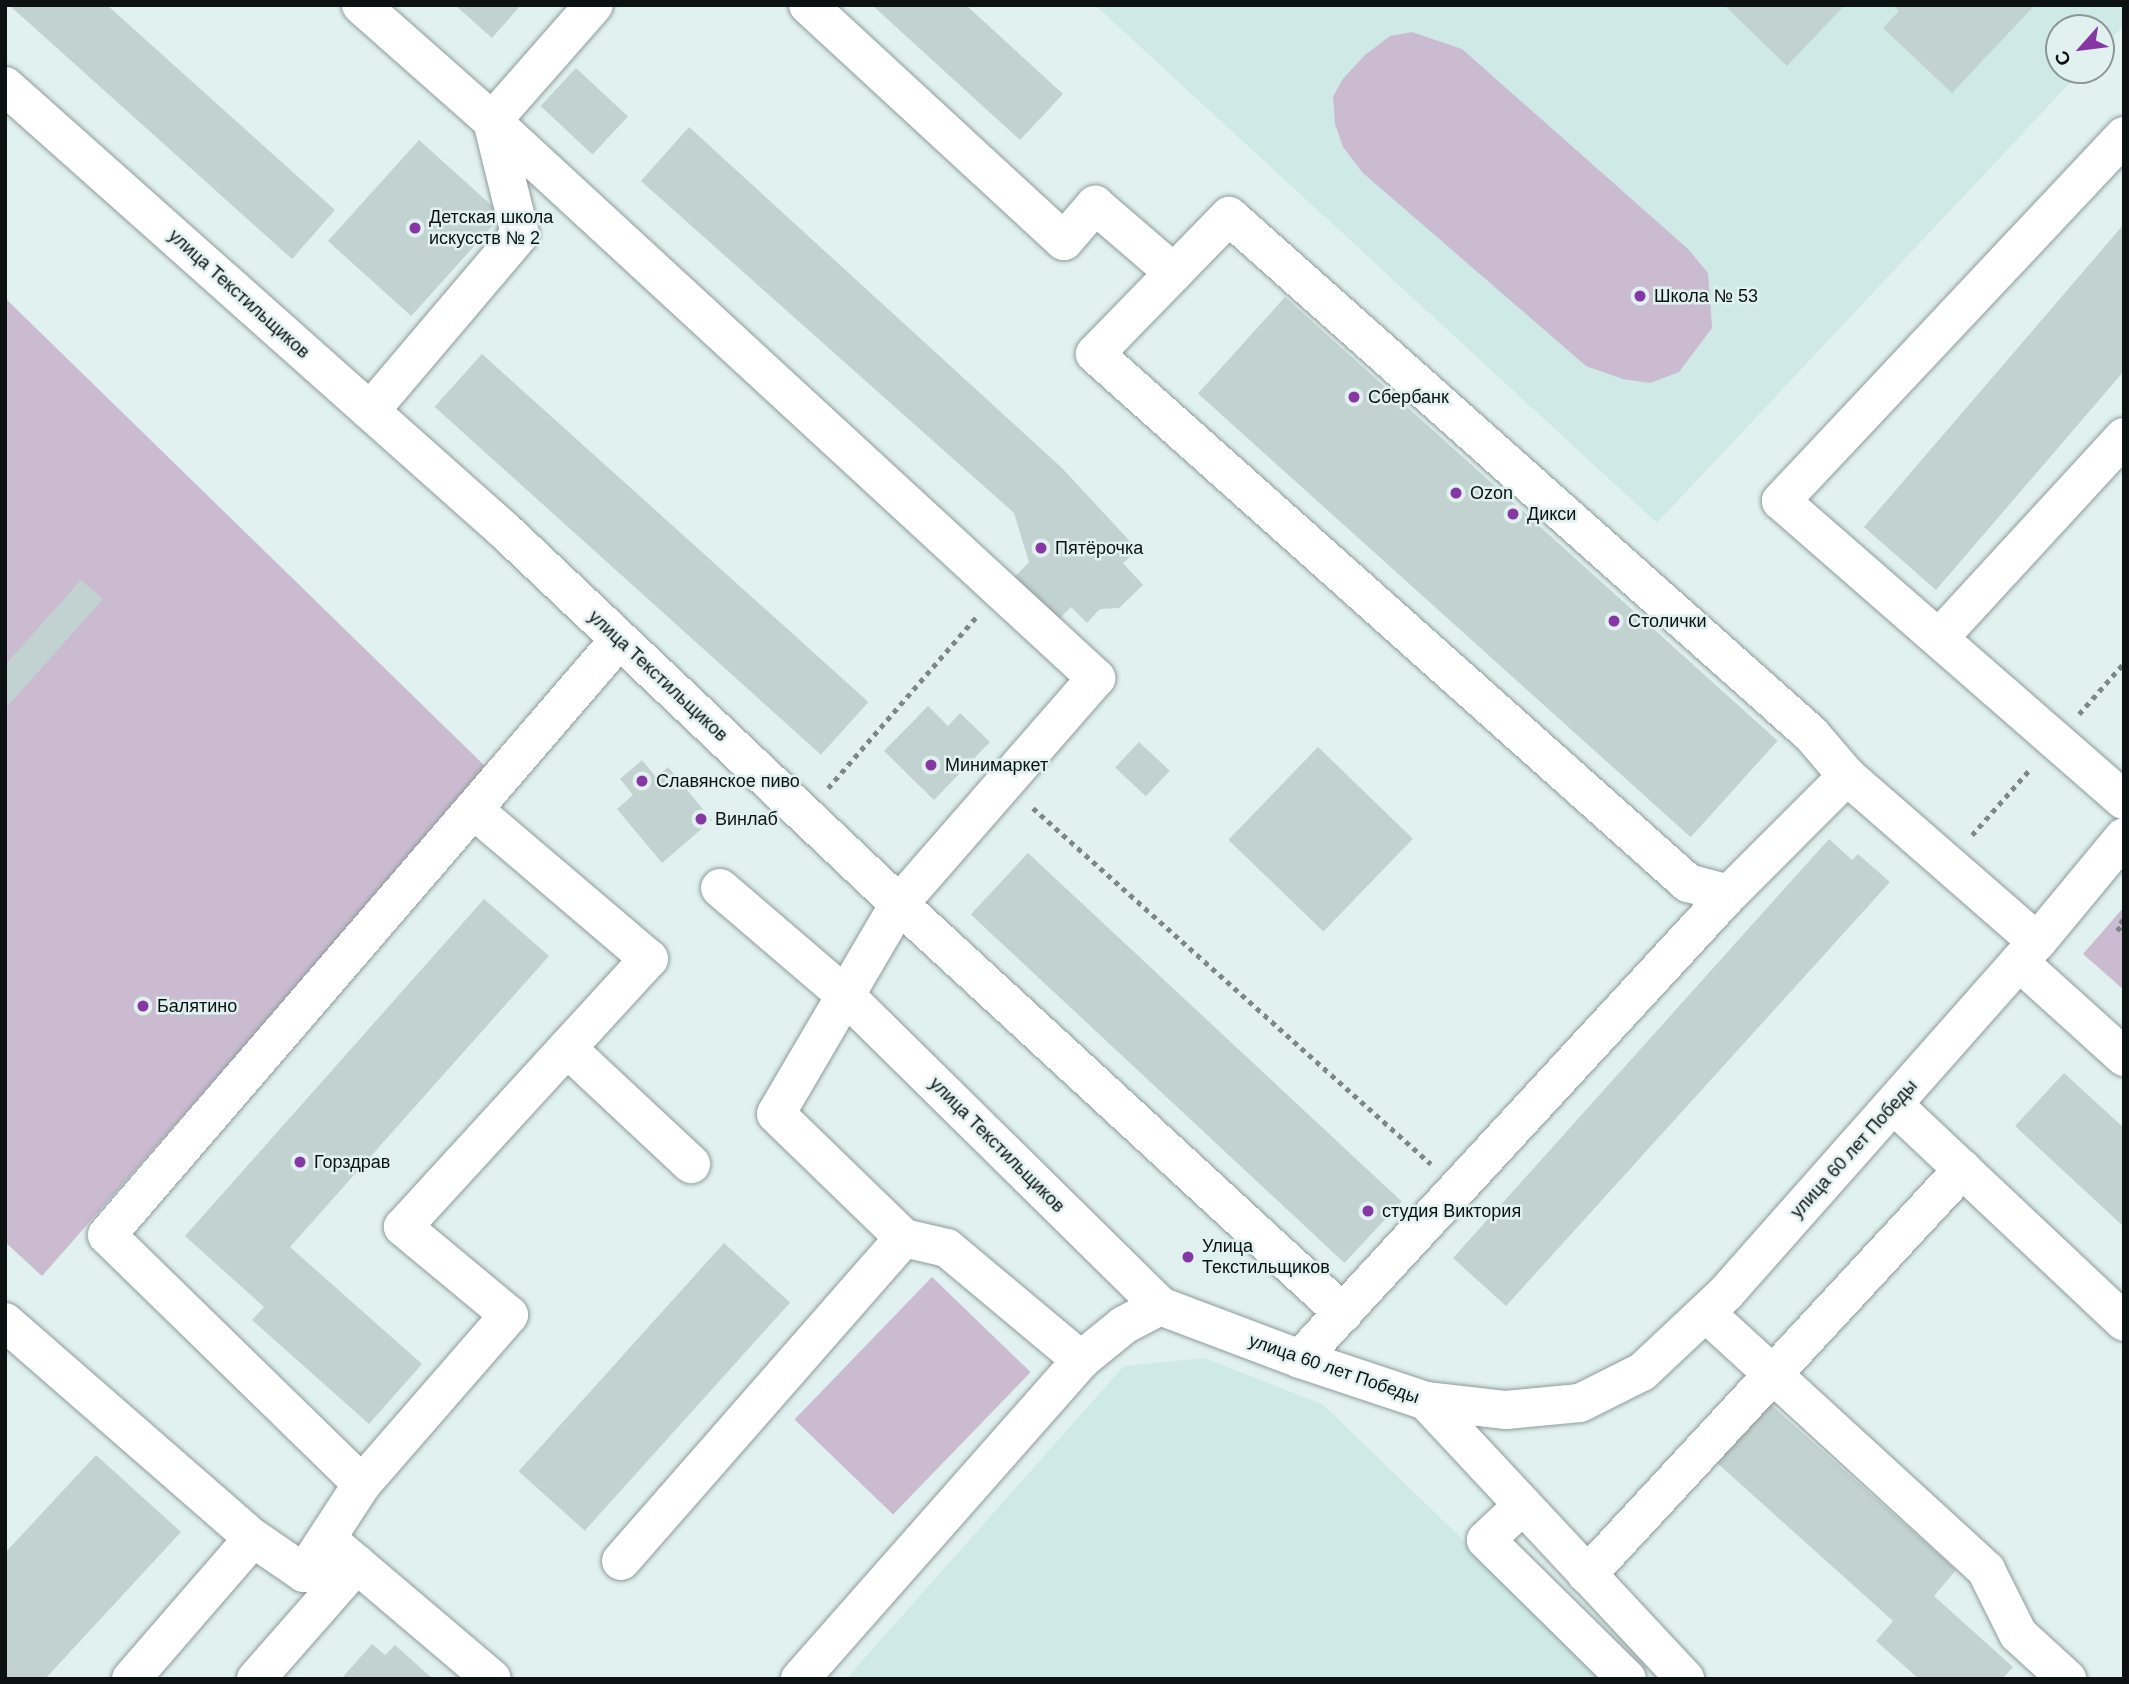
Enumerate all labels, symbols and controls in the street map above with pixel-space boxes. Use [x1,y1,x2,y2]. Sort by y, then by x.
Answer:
north arrow [2045,14,2115,84]
text: С [2050,47,2075,69]
place label: Детская школа искусств № 2 [429,207,553,249]
marker: Детская школа искусств № 2 [407,220,423,236]
street label: улица Текстильщиков [164,225,314,363]
place label: Школа № 53 [1654,285,1758,307]
marker: Школа № 53 [1632,288,1648,304]
place label: Сбербанк [1368,386,1449,408]
marker: Сбербанк [1346,389,1362,405]
place label: Ozon [1470,482,1513,504]
marker: Ozon [1448,485,1464,501]
place label: Дикси [1527,503,1576,525]
marker: Дикси [1505,506,1521,522]
place label: Пятёрочка [1055,537,1143,559]
marker: Пятёрочка [1033,540,1049,556]
street label: улица Текстильщиков [584,606,732,746]
place label: Столички [1628,610,1707,632]
marker: Столички [1606,613,1622,629]
place label: Минимаркет [945,754,1048,776]
marker: Минимаркет [923,757,939,773]
place label: Славянское пиво [656,770,800,792]
marker: Славянское пиво [634,773,650,789]
place label: Винлаб [715,808,778,830]
marker: Винлаб [693,811,709,827]
place label: Балятино [157,995,237,1017]
marker: Балятино [135,998,151,1014]
street label: улица Текстильщиков [925,1073,1069,1217]
street label: улица 60 лет Победы [1786,1075,1922,1223]
place label: Горздрав [314,1151,390,1173]
marker: Горздрав [292,1154,308,1170]
place label: студия Виктория [1382,1200,1521,1222]
marker: студия Виктория [1360,1203,1376,1219]
place label: Улица Текстильщиков [1202,1236,1330,1278]
marker: Улица Текстильщиков [1180,1249,1196,1265]
street label: улица 60 лет Победы [1246,1330,1422,1408]

